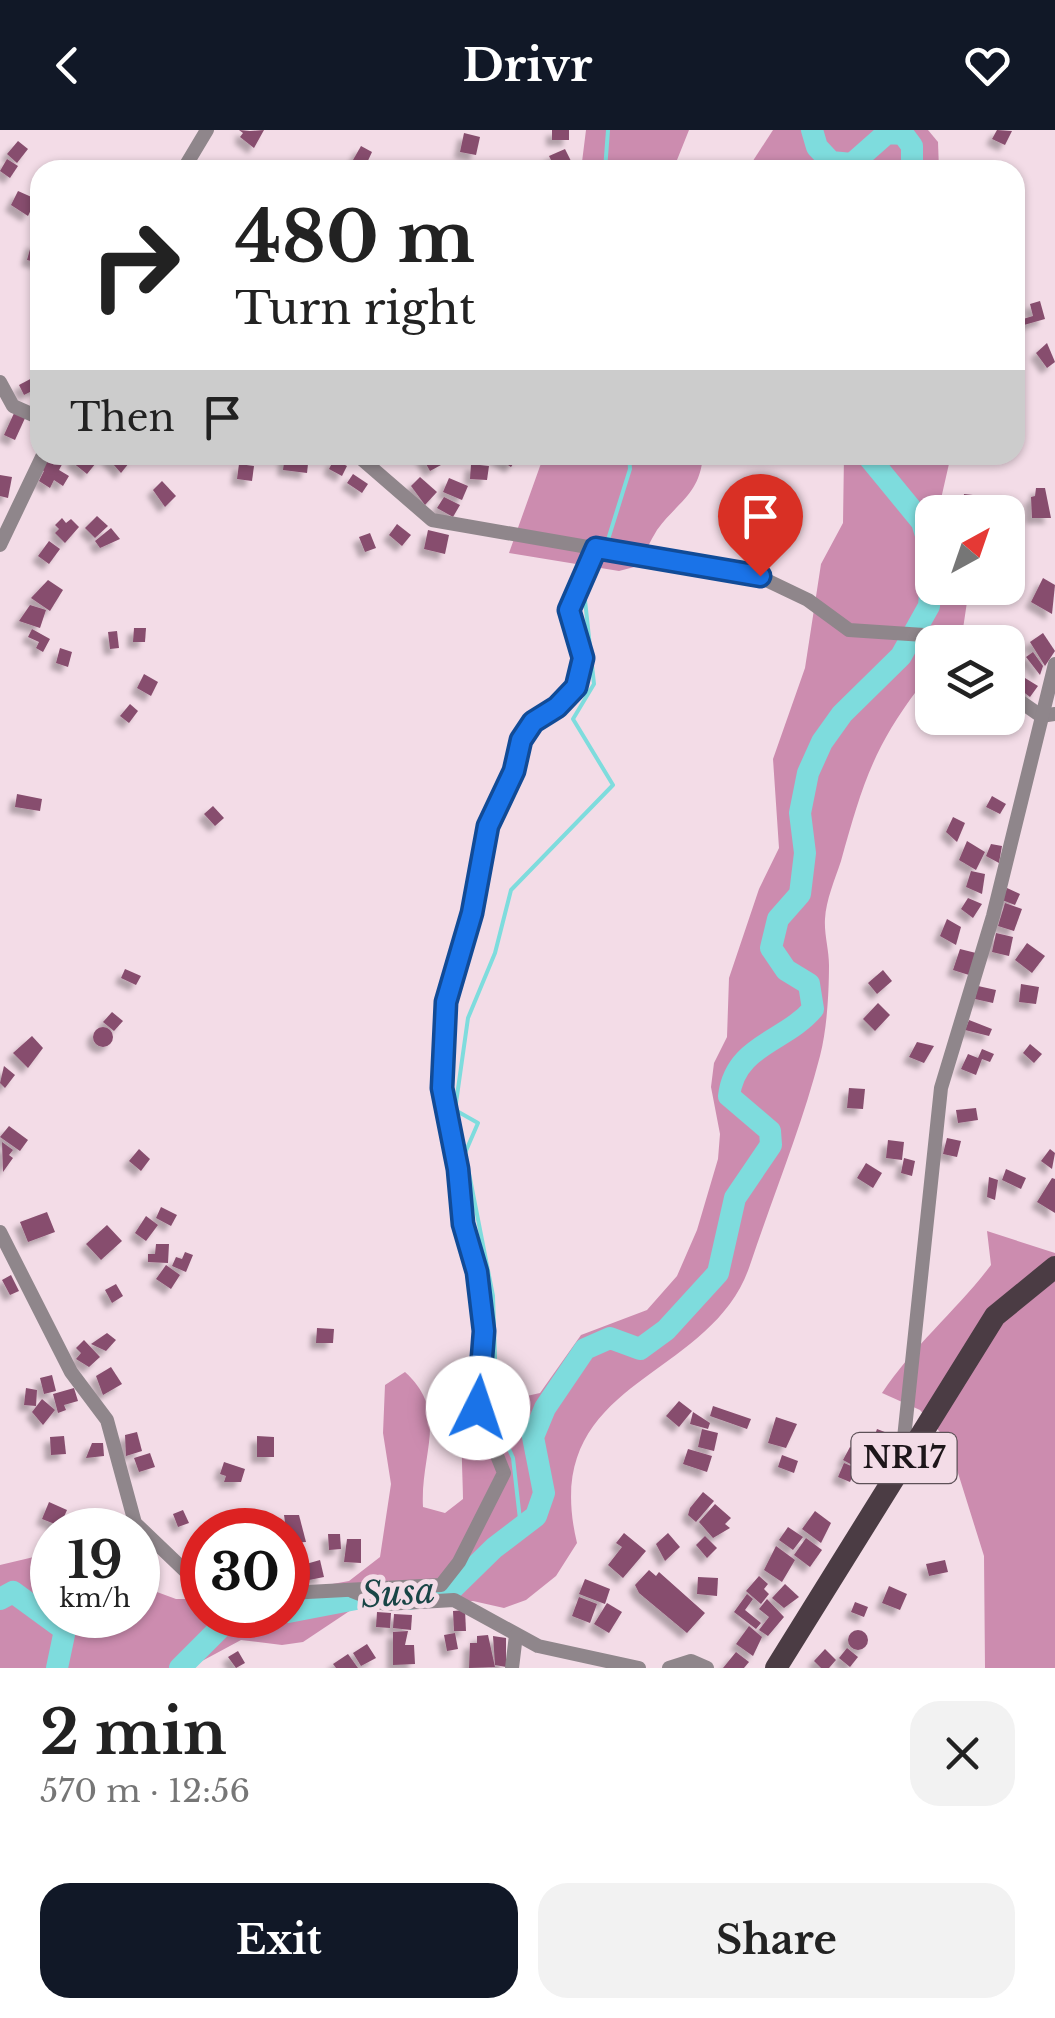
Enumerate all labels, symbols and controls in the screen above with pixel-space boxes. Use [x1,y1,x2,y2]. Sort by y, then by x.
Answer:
text: Drivr [462,37,593,93]
icon: back [40,38,95,93]
icon: heart [960,38,1015,93]
text: 480 m [235,194,475,281]
icon: right [70,200,200,330]
text: Turn right [235,280,476,336]
icon: arrive [195,390,250,445]
text: Then [70,394,175,441]
pin [718,474,803,577]
icon: arrive [733,489,788,544]
north arrow [915,495,1025,605]
map controls [915,495,1025,735]
button: layers [915,625,1025,735]
position arrow [426,1356,530,1460]
road number: NR17 [852,1433,956,1483]
speed limit sign: 30 [180,1508,310,1638]
text: 19 [67,1529,123,1592]
water label: Susa [359,1568,437,1617]
text: km/h [60,1583,130,1614]
text: 2 min [40,1696,227,1770]
button: close [910,1701,1015,1806]
text: 570 m · 12:56 [40,1771,250,1811]
button: Exit [40,1883,518,1998]
button: Share [538,1883,1015,1998]

